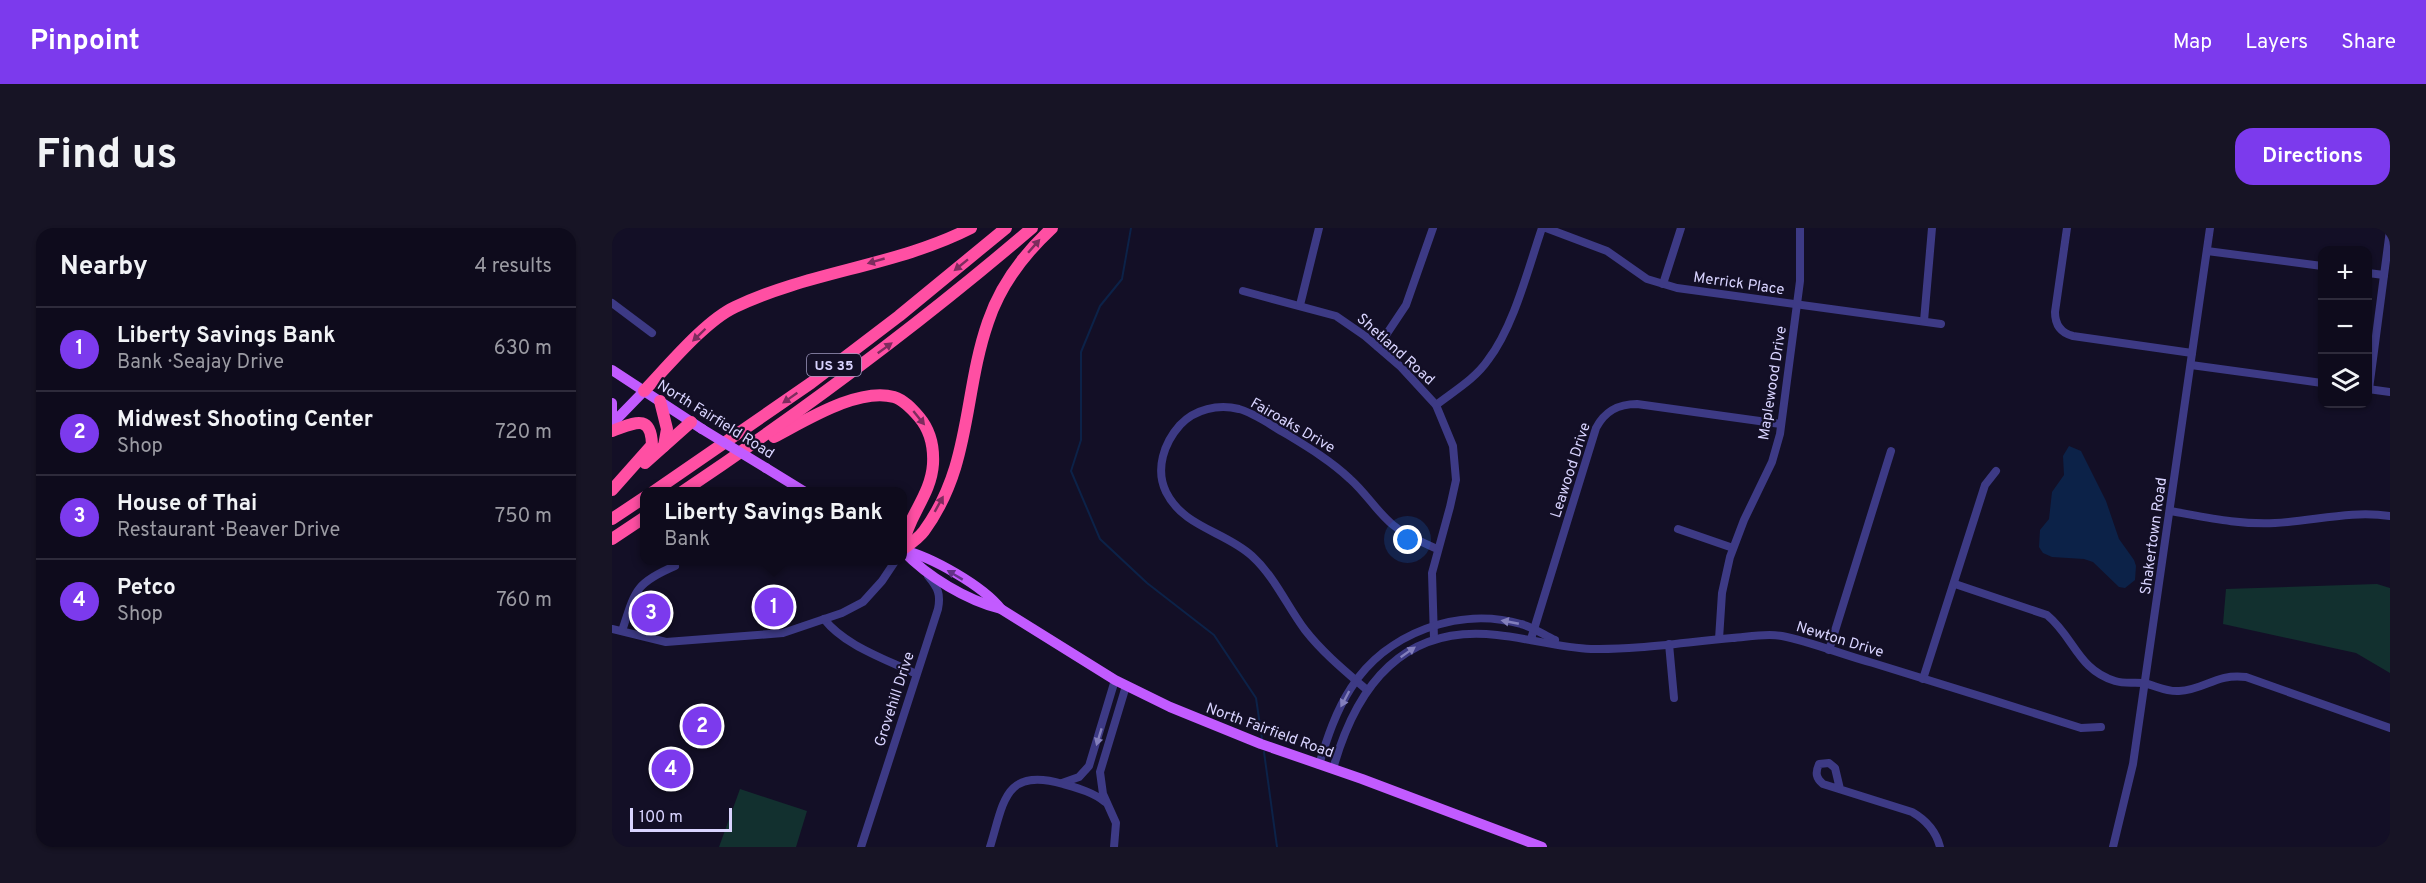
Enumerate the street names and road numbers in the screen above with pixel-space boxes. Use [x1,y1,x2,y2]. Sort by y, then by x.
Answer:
street label: Merrick Place [1692,269,1786,300]
street label: Shetland Road [1352,310,1438,390]
street label: Maplewood Drive [1755,325,1792,442]
road number: US 35 [807,354,861,376]
street label: North Fairfield Road [653,377,777,464]
street label: Fairoaks Drive [1247,394,1338,458]
street label: Leawood Drive [1547,420,1596,521]
street label: Shakertown Road [2137,476,2172,596]
street label: Newton Drive [1793,618,1886,663]
street label: Grovehill Drive [871,649,920,749]
street label: North Fairfield Road [1203,699,1336,763]

